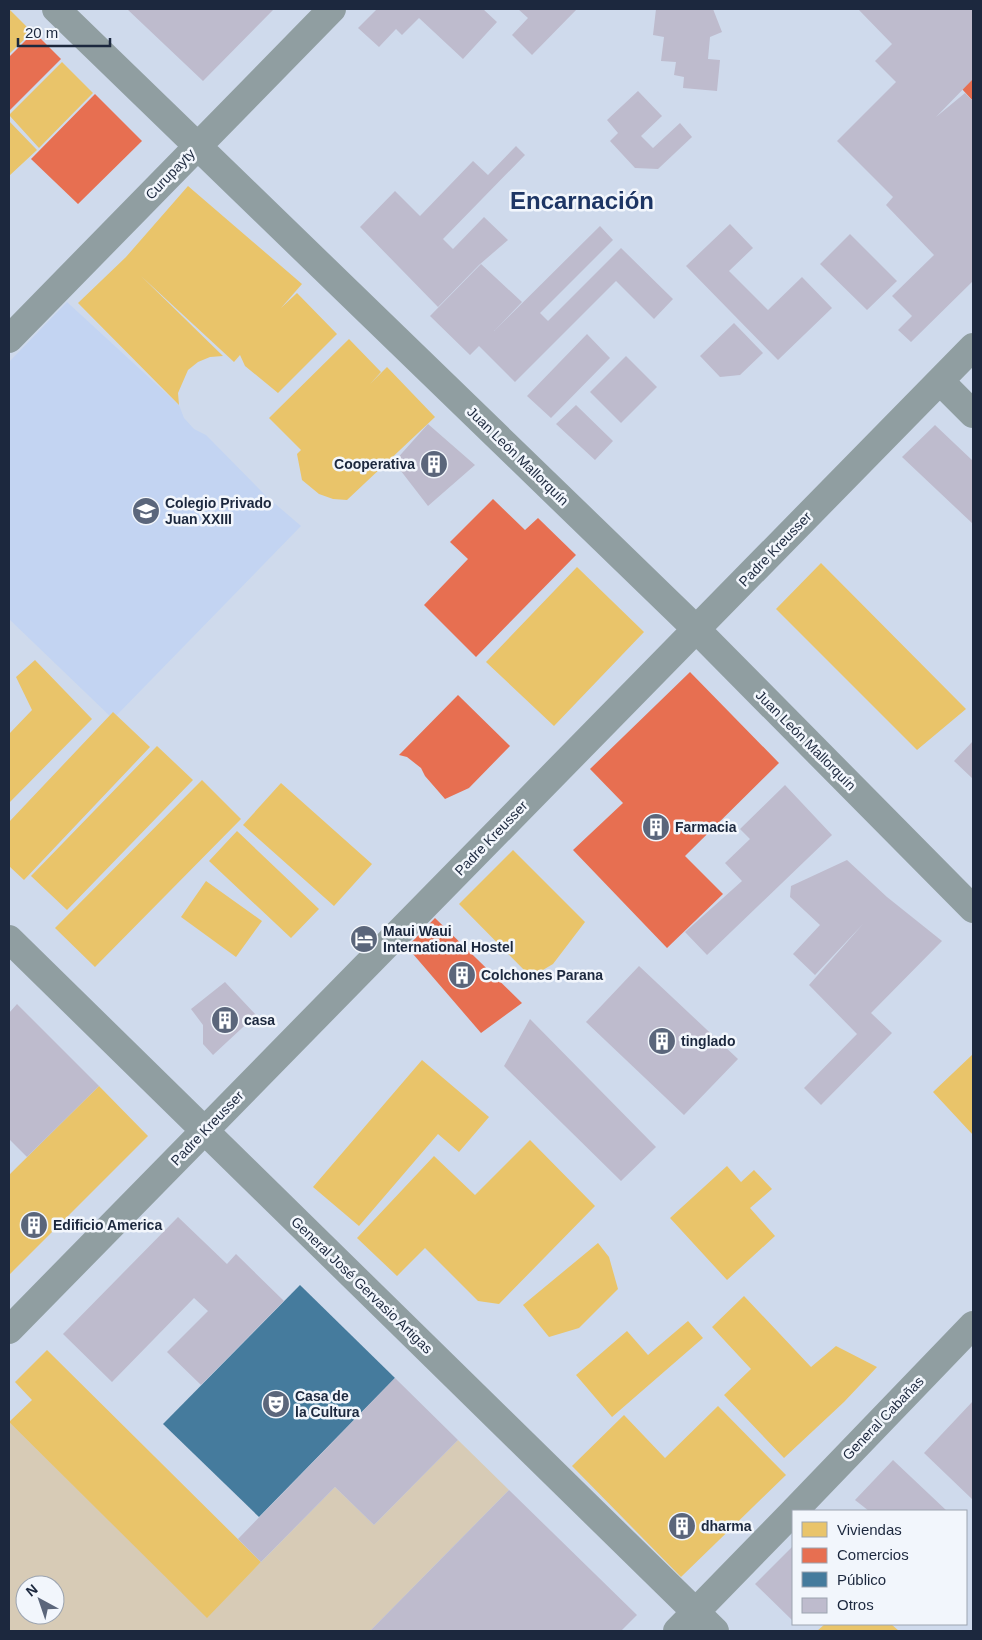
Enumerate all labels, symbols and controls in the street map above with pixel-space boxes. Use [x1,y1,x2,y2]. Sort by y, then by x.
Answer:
scale bar [18,15,110,47]
text: 20 m [25,24,58,41]
street label: Curupayty [142,145,198,203]
district label: Encarnación [510,187,654,214]
street label: Juan León Mallorquín [464,403,572,509]
building icon: Cooperativa [419,449,449,479]
place label: Cooperativa [334,456,415,472]
place label: Colegio Privado Juan XXIII [165,495,272,527]
school or university icon: Colegio Privado Juan XXIII [131,496,161,526]
street label: Padre Kreusser [735,508,815,590]
street label: Juan León Mallorquín [753,687,859,793]
street label: Padre Kreusser [451,797,531,879]
building icon: Farmacia [641,812,671,842]
place label: Farmacia [675,819,737,835]
place label: Maui Waui International Hostel [383,923,514,955]
hotel icon: Maui Waui International Hostel [349,924,379,954]
building icon: Colchones Parana [447,960,477,990]
place label: Colchones Parana [481,967,603,983]
building icon: casa [210,1005,240,1035]
place label: casa [244,1012,275,1028]
building icon: tinglado [647,1026,677,1056]
place label: tinglado [681,1033,735,1049]
street label: Padre Kreusser [167,1087,247,1169]
building icon: Edificio America [19,1210,49,1240]
street label: General José Gervasio Artigas [288,1213,436,1357]
place label: Edificio America [53,1217,162,1233]
street label: General Cabañas [839,1373,927,1463]
place label: Casa de la Cultura [295,1388,360,1420]
theatre icon: Casa de la Cultura [261,1389,291,1419]
legend [792,1510,967,1625]
building icon: dharma [667,1511,697,1541]
place label: dharma [701,1518,752,1534]
text: Viviendas [837,1521,902,1538]
text: Comercios [837,1546,909,1563]
text: Público [837,1571,886,1588]
north arrow [15,1575,65,1625]
text: N [23,1581,41,1599]
text: Otros [837,1596,874,1613]

